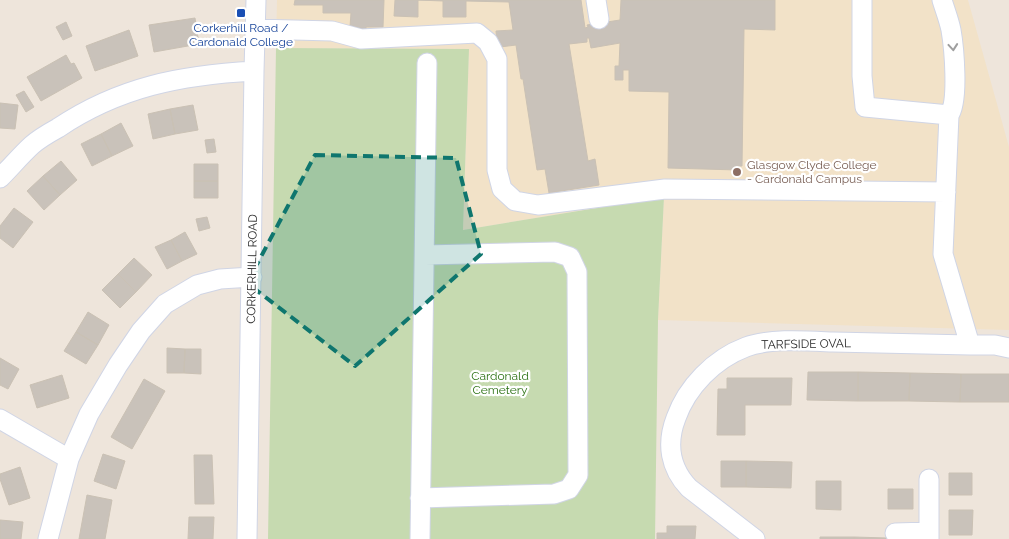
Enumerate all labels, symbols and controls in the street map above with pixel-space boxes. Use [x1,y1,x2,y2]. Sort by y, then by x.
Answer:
marker: Corkerhill Road / Cardonald College [235,7,247,19]
place label: Corkerhill Road / Cardonald College [189,21,293,49]
one-way arrow [947,44,958,52]
place label: Glasgow Clyde College - Cardonald Campus [747,158,877,186]
marker: Glasgow Clyde College - Cardonald Campus [731,166,743,178]
street label: CORKERHILL ROAD [244,214,260,324]
street label: TARFSIDE OVAL [761,336,851,352]
park label: Cardonald Cemetery [471,369,529,397]

